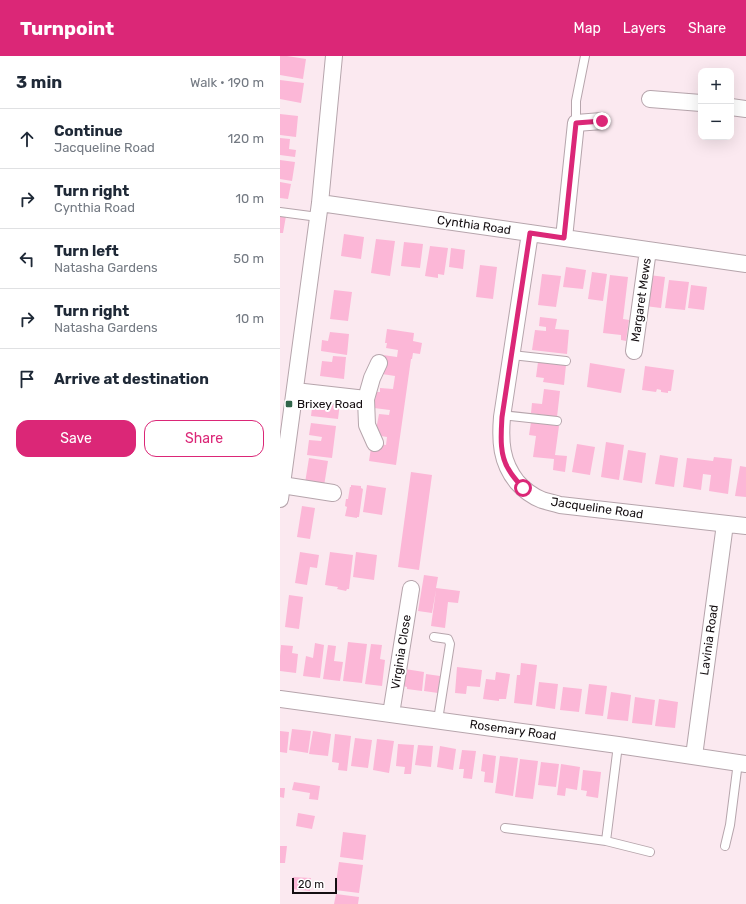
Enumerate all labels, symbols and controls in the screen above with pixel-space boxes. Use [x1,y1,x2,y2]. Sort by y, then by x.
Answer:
text: Turnpoint [20,17,114,40]
text: Map [574,20,601,37]
text: Layers [623,20,666,37]
text: Share [688,20,726,37]
map controls [698,68,734,140]
button: + [698,68,734,104]
text: 3 min [16,72,62,92]
text: Walk · 190 m [190,75,264,90]
button: − [698,104,734,140]
route end [593,112,611,130]
text: Continue [54,122,123,140]
icon: ahead [16,128,38,150]
text: 120 m [228,131,264,146]
text: Jacqueline Road [54,140,155,155]
text: Turn right [54,182,129,200]
icon: right [16,188,38,210]
text: 10 m [235,191,264,206]
text: Cynthia Road [54,200,135,215]
street label: Cynthia Road [436,213,512,237]
text: Turn left [54,242,119,260]
icon: left [16,248,38,270]
text: 50 m [233,251,264,266]
street label: Margaret Mews [628,257,654,343]
text: Natasha Gardens [54,260,158,275]
text: Turn right [54,302,129,320]
icon: right [16,308,38,330]
text: 10 m [235,311,264,326]
text: Natasha Gardens [54,320,158,335]
icon: arrive [16,368,38,390]
text: Arrive at destination [54,370,209,388]
place label: Brixey Road [297,397,363,411]
marker: Brixey Road [284,399,294,409]
button: Save [16,420,136,457]
button: Share [144,420,264,457]
route start [514,479,532,497]
street label: Jacqueline Road [550,495,644,521]
street label: Lavinia Road [697,604,721,676]
street label: Virginia Close [388,613,414,690]
street label: Rosemary Road [469,717,557,743]
scale bar [292,876,337,895]
text: 20 m [298,878,324,891]

